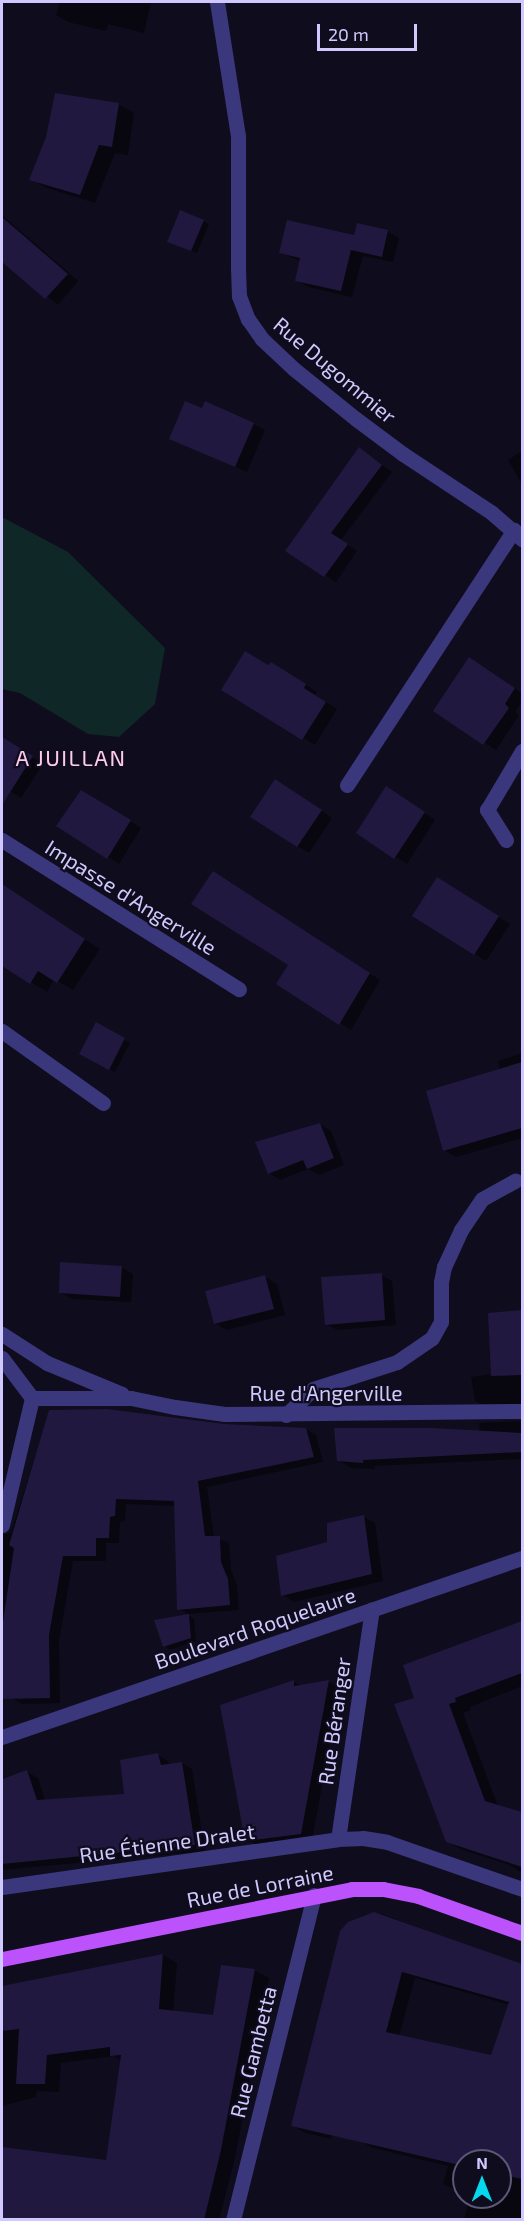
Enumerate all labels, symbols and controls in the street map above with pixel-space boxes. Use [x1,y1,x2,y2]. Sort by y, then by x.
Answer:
scale bar [320,12,420,50]
text: 20 m [328,23,369,45]
street label: Rue Dugommier [269,311,401,429]
district label: A JUILLAN [15,745,127,771]
street label: Impasse d'Angerville [41,834,221,960]
street label: Rue d'Angerville [249,1380,403,1406]
street label: Boulevard Roquelaure [151,1582,359,1674]
street label: Rue Béranger [313,1656,355,1786]
street label: Rue Étienne Dralet [78,1818,256,1868]
street label: Rue de Lorraine [185,1859,335,1913]
street label: Rue Gambetta [224,1984,282,2120]
north arrow [452,2149,512,2209]
text: N [476,2153,488,2172]

